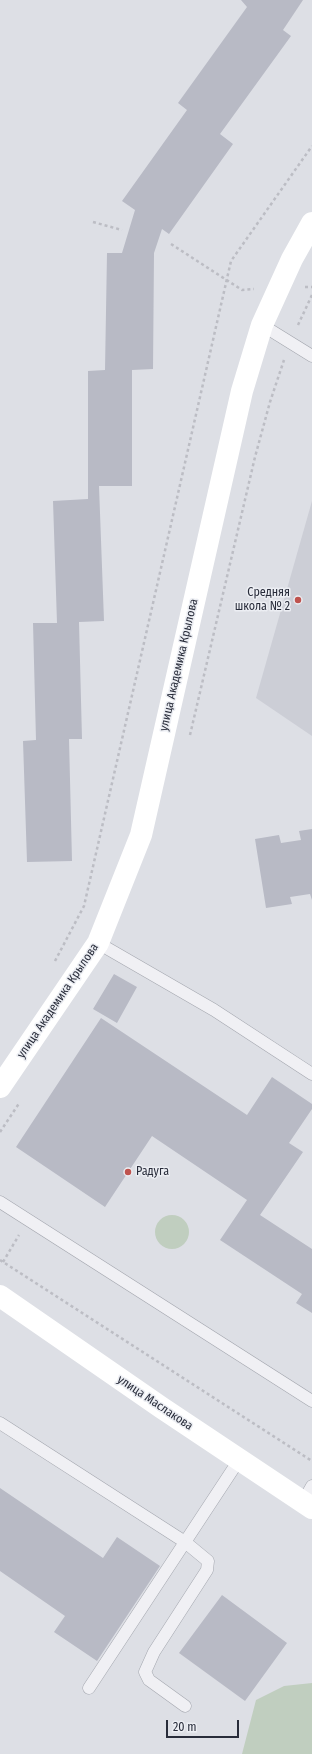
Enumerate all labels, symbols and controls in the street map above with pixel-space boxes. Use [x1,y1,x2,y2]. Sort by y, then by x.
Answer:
place label: Средняя школа № 2 [235,586,290,614]
marker: Средняя школа № 2 [293,595,303,605]
street label: улица Академика Крылова [157,597,201,733]
street label: улица Академика Крылова [14,941,102,1061]
place label: Радуга [136,1165,169,1179]
marker: Радуга [123,1167,133,1177]
street label: улица Маслакова [114,1372,196,1434]
scale bar [168,1712,241,1738]
text: 20 m [173,1720,197,1734]

